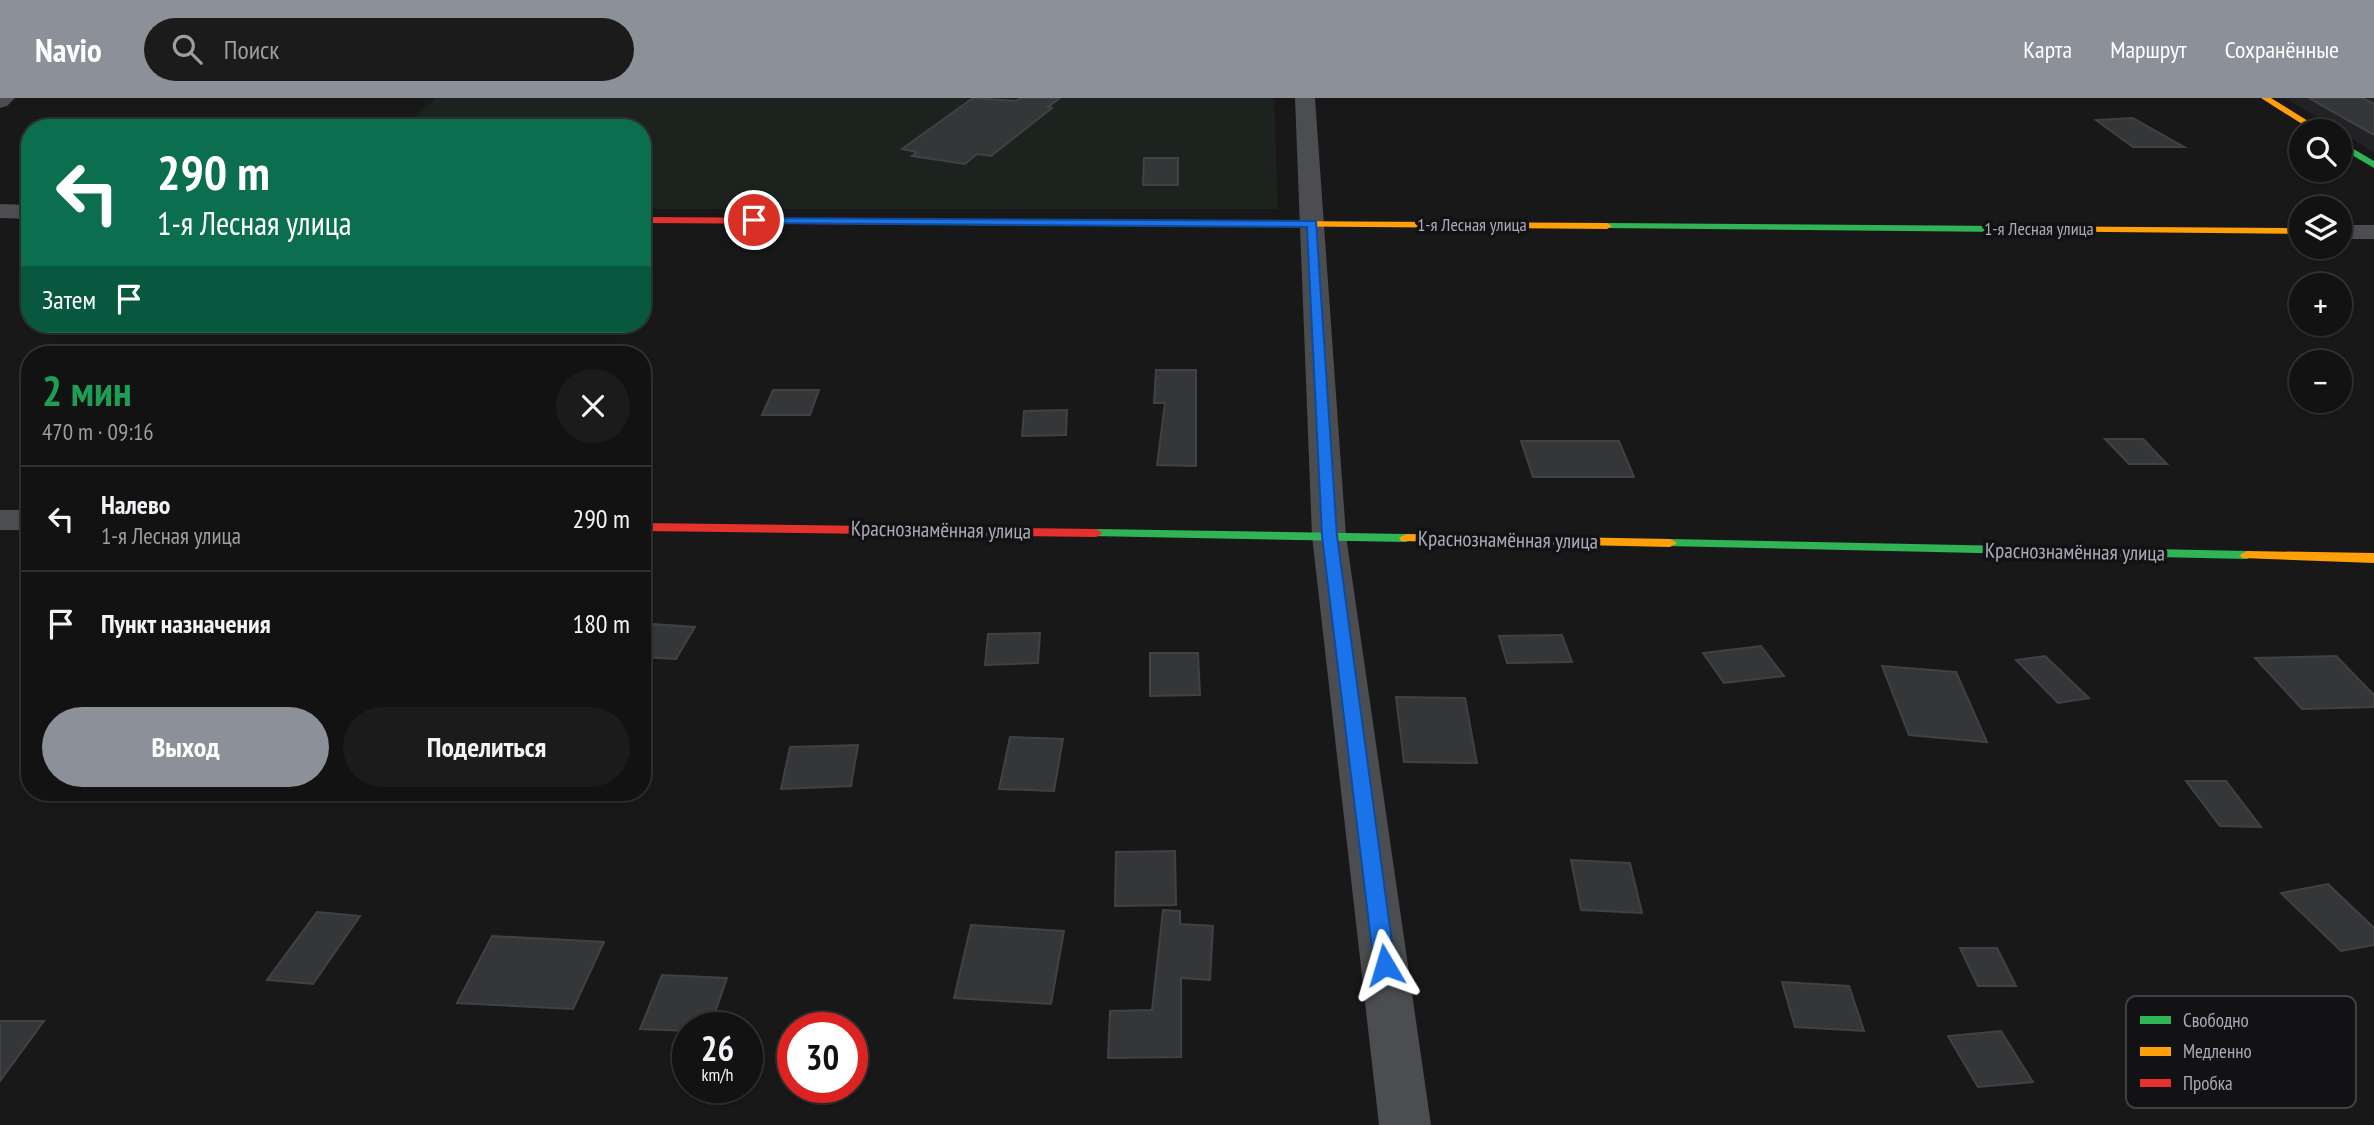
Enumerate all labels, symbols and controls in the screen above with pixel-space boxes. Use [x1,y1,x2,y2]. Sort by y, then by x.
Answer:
search box [144,18,634,81]
text: Navio [35,28,102,71]
icon: search [168,30,206,68]
text: Поиск [224,33,279,66]
text: Карта [2023,34,2072,65]
text: Маршрут [2110,34,2187,65]
text: Сохранённые [2225,34,2339,65]
map controls [2289,119,2352,413]
button: search [2289,119,2352,182]
text: 290 m [157,140,270,204]
icon: left [42,147,133,238]
pin [724,190,784,250]
button: layers [2289,196,2352,259]
icon: arrive [735,201,773,239]
text: 1-я Лесная улица [157,202,352,244]
street label: 1-я Лесная улица [1417,213,1527,236]
street label: 1-я Лесная улица [1984,217,2094,240]
button: + [2289,273,2352,336]
icon: arrive [110,280,148,318]
text: Затем [42,283,96,316]
button: − [2289,350,2352,413]
text: 2 мин [42,363,132,418]
button: close [556,369,630,443]
text: 470 m · 09:16 [42,417,154,446]
text: Налево [101,488,170,521]
icon: left [42,500,80,538]
text: 290 m [572,502,630,535]
street label: Краснознамённая улица [851,514,1031,545]
text: 1-я Лесная улица [101,521,241,550]
street label: Краснознамённая улица [1418,524,1598,555]
street label: Краснознамённая улица [1985,536,2165,567]
icon: arrive [42,605,80,643]
text: Пункт назначения [101,607,271,640]
text: 180 m [572,607,630,640]
button: Выход [42,707,329,787]
button: Поделиться [343,707,630,787]
position arrow [1348,928,1422,1002]
legend [2126,996,2356,1108]
text: Свободно [2183,1008,2249,1032]
speed limit sign: 30 [777,1012,868,1103]
text: 26 [701,1025,734,1071]
text: Медленно [2183,1039,2252,1063]
text: km/h [702,1063,733,1086]
text: Пробка [2183,1071,2233,1095]

